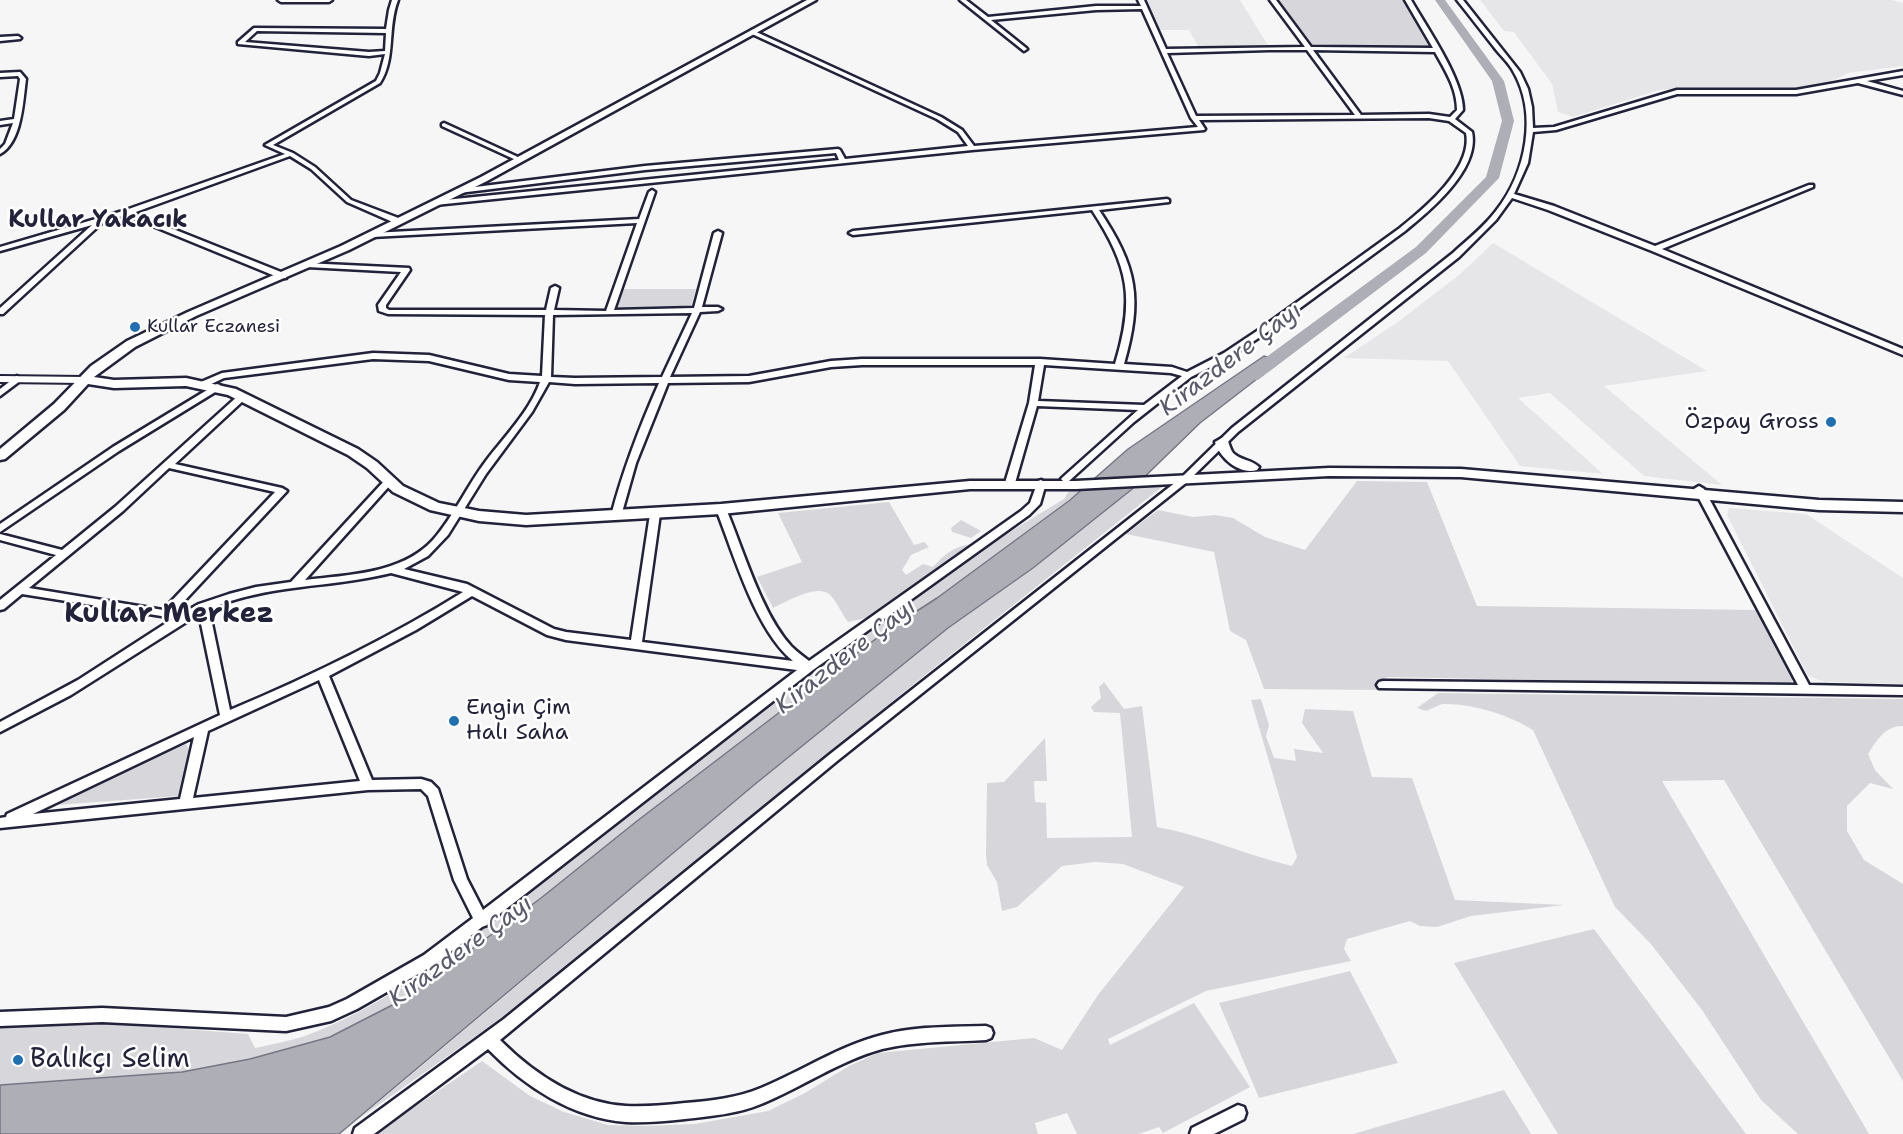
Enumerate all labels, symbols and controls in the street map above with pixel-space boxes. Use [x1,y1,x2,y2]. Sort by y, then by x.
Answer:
district label: Kullar Yakacık [8,207,188,235]
water label: Kirazdere Çayı [1154,297,1308,423]
place label: Kullar Eczanesi [147,316,280,338]
marker: Kullar Eczanesi [128,320,142,334]
place label: Özpay Gross [1685,409,1819,435]
marker: Özpay Gross [1824,415,1838,429]
water label: Kirazdere Çayı [770,593,922,721]
district label: Kullar Merkez [64,598,274,632]
place label: Engin Çim Halı Saha [466,695,571,746]
marker: Engin Çim Halı Saha [447,714,461,728]
water label: Kirazdere Çayı [383,890,539,1014]
place label: Balıkçı Selim [30,1044,190,1076]
marker: Balıkçı Selim [11,1053,25,1067]

